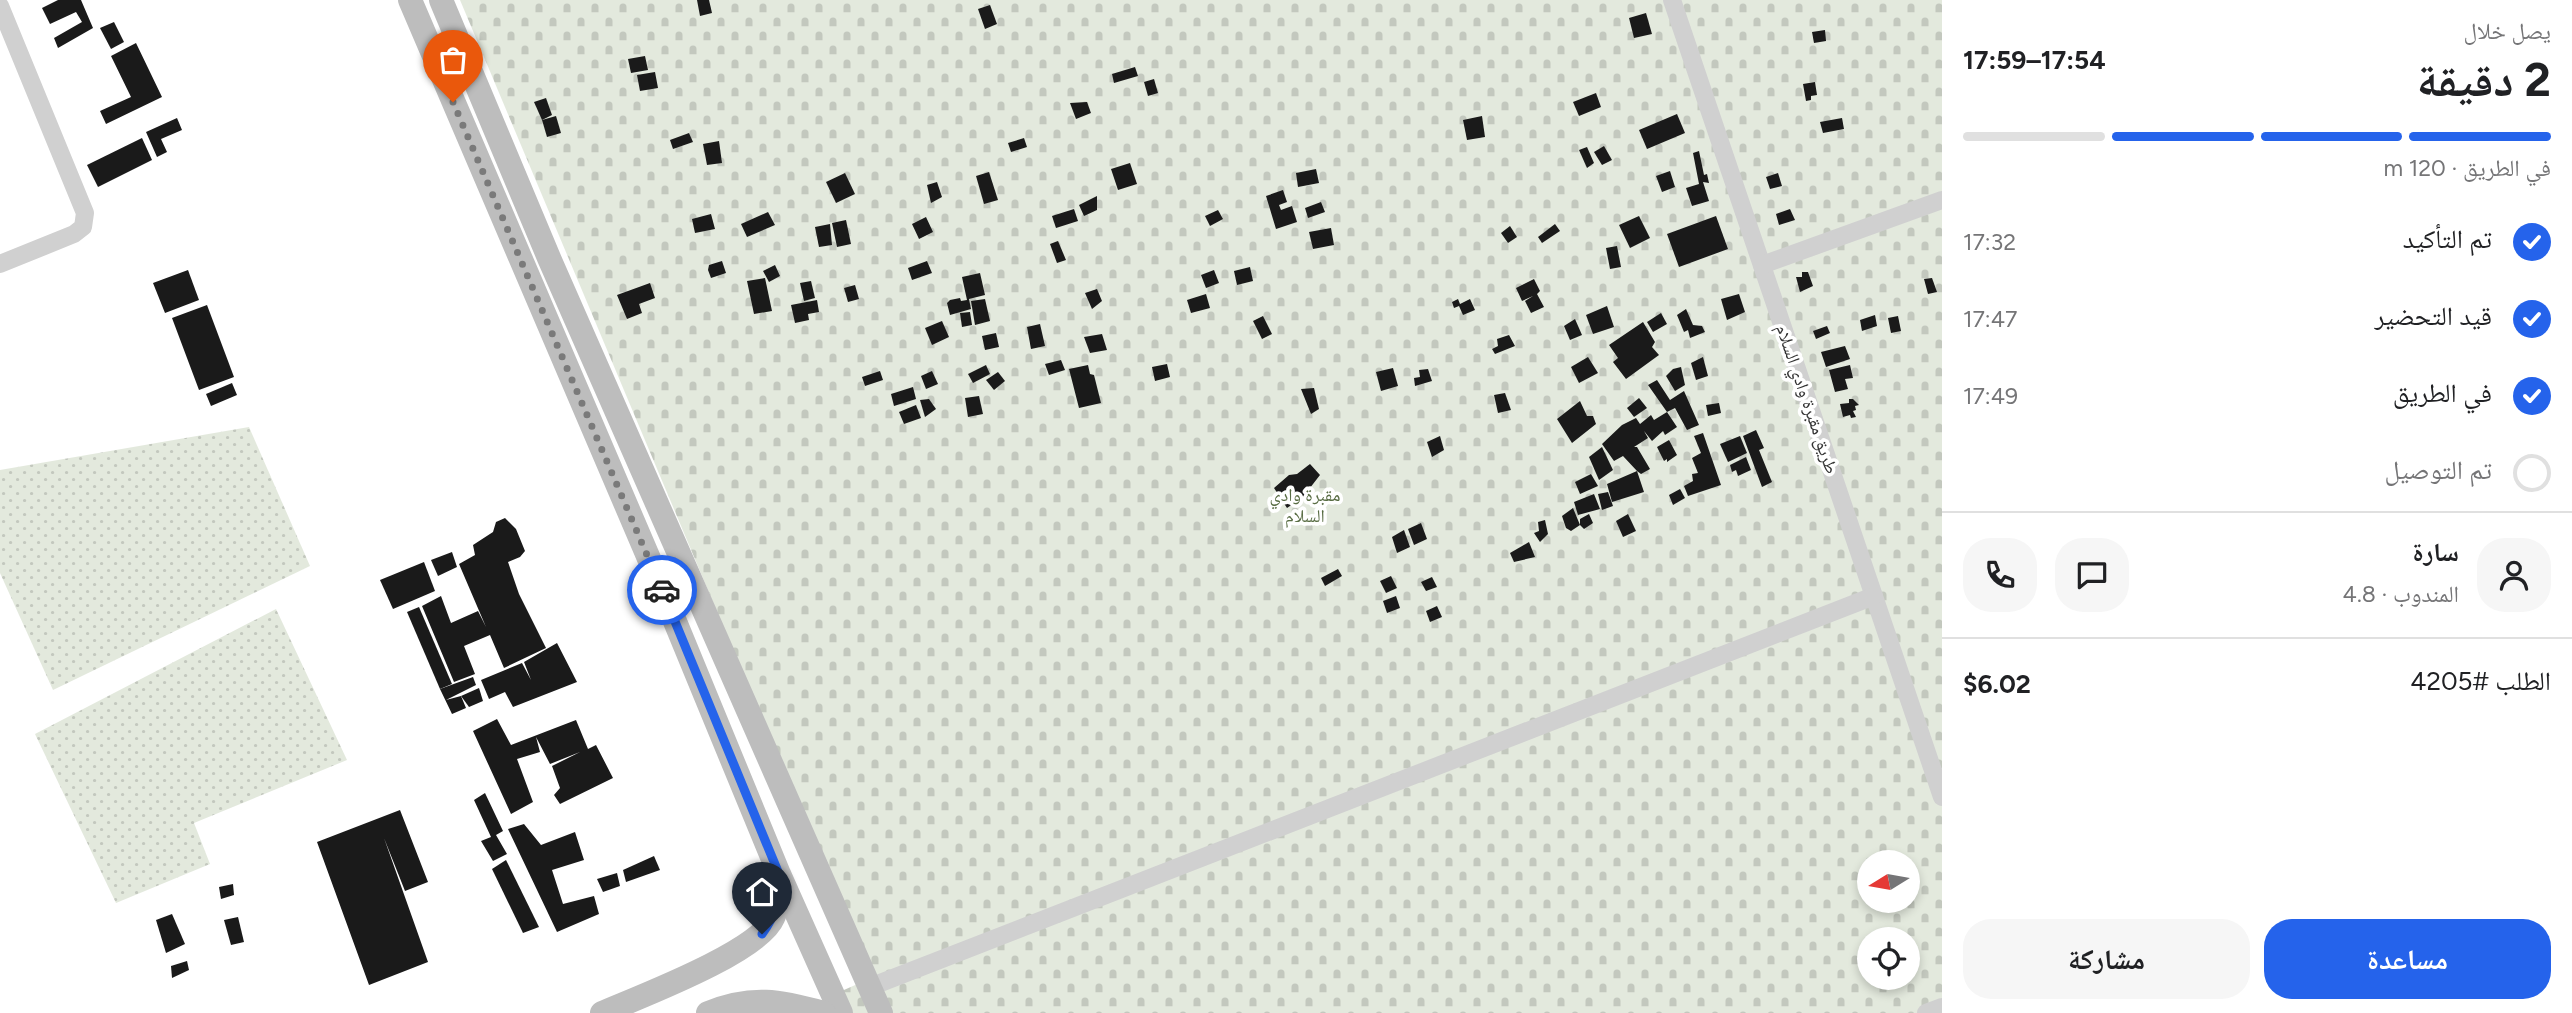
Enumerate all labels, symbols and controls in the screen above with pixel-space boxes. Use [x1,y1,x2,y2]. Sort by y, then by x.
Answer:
text: يصل خلال [2464,17,2551,45]
pin [423,30,483,102]
icon: bag [434,41,472,79]
text: 17:54–17:59 [1963,44,2106,76]
text: 2 دقيقة [2417,52,2551,108]
text: في الطريق · 120 m [2384,154,2551,182]
text: تم التأكيد [2403,223,2492,255]
icon: check [2513,223,2551,261]
text: 17:32 [1963,228,2016,256]
text: قيد التحضير [2375,300,2492,332]
icon: check [2513,300,2551,338]
text: 17:47 [1963,305,2017,333]
street label: طريق مقبرة وادي السلام [1768,321,1843,478]
text: في الطريق [2393,377,2492,409]
icon: check [2513,377,2551,415]
text: 17:49 [1963,382,2018,410]
text: تم التوصيل [2385,454,2492,486]
park label: مقبرة وادي السلام [1270,484,1340,528]
text: سارة [2412,536,2459,568]
button: phone [1963,538,2037,612]
button: chat [2055,538,2129,612]
button: person [2477,538,2551,612]
courier [627,555,697,625]
icon: car [643,571,681,609]
text: المندوب · 4.8 [2343,580,2459,608]
text: الطلب #4205 [2410,665,2551,697]
text: $6.02 [1963,668,2031,700]
north arrow [1857,850,1920,914]
map controls [1857,850,1920,990]
pin [732,862,792,934]
icon: home [743,873,781,911]
button: مشاركة [1963,919,2250,999]
button: مساعدة [2264,919,2551,999]
button: locate [1857,927,1920,990]

